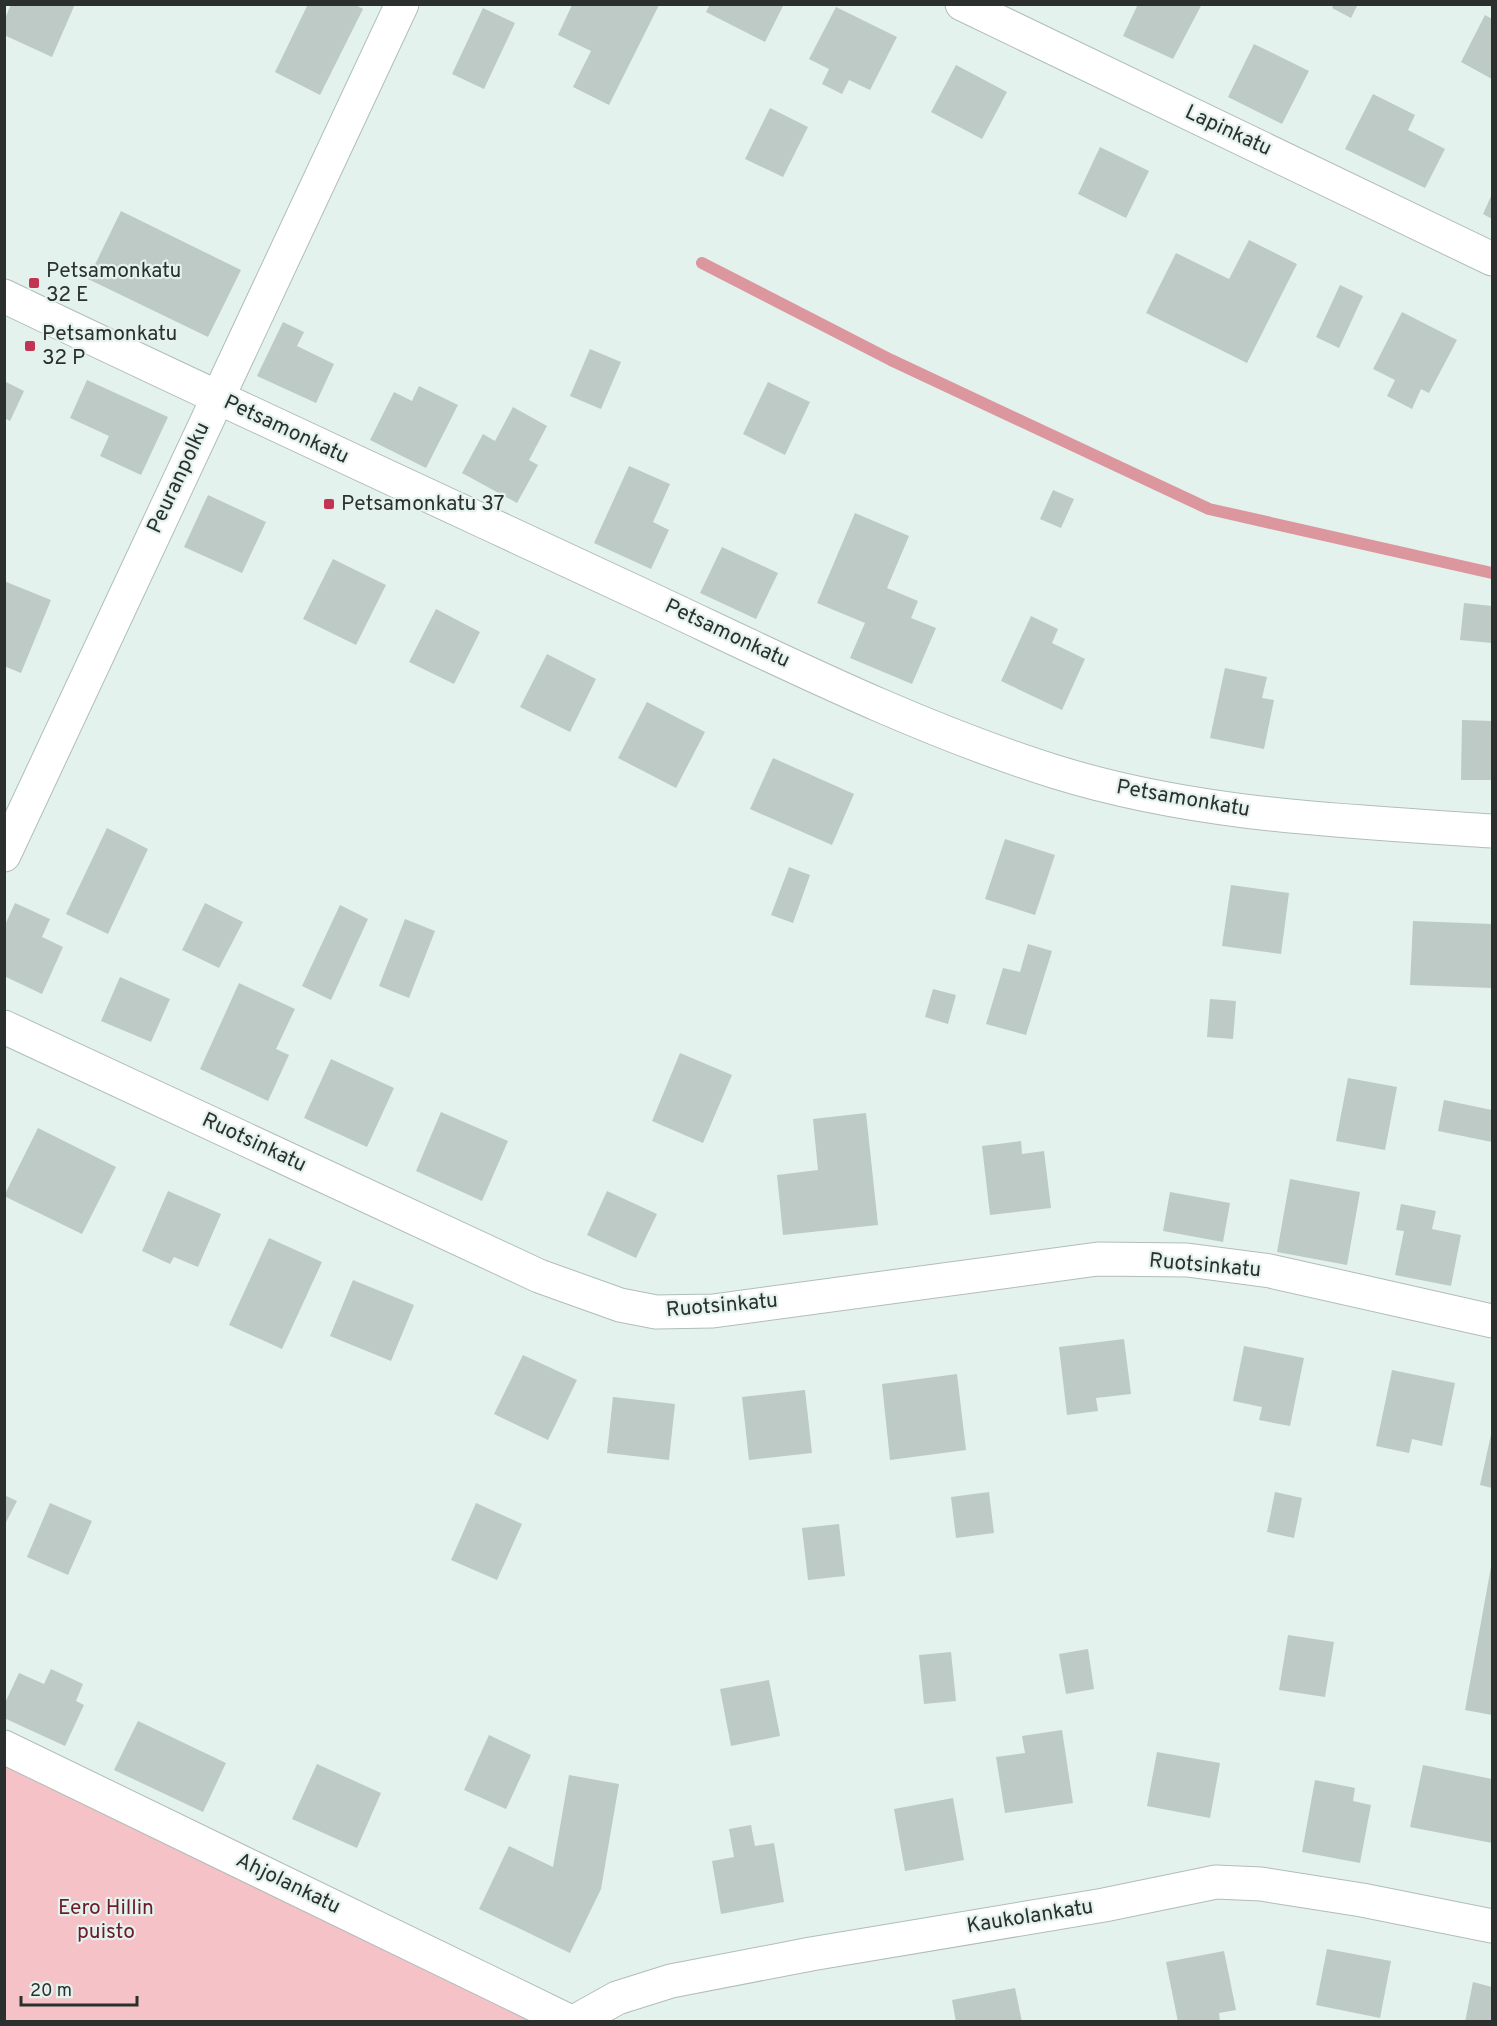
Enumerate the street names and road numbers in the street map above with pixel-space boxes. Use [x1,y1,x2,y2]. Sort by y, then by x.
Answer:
street label: Lapinkatu [1180,99,1276,163]
street label: Petsamonkatu [219,389,353,471]
street label: Peuranpolku [141,418,217,538]
street label: Petsamonkatu [660,593,794,675]
street label: Petsamonkatu [1114,774,1252,824]
street label: Ruotsinkatu [197,1107,311,1179]
street label: Ruotsinkatu [1148,1248,1262,1284]
street label: Ruotsinkatu [665,1288,779,1324]
street label: Ahjolankatu [231,1847,345,1921]
street label: Kaukolankatu [965,1894,1095,1940]

